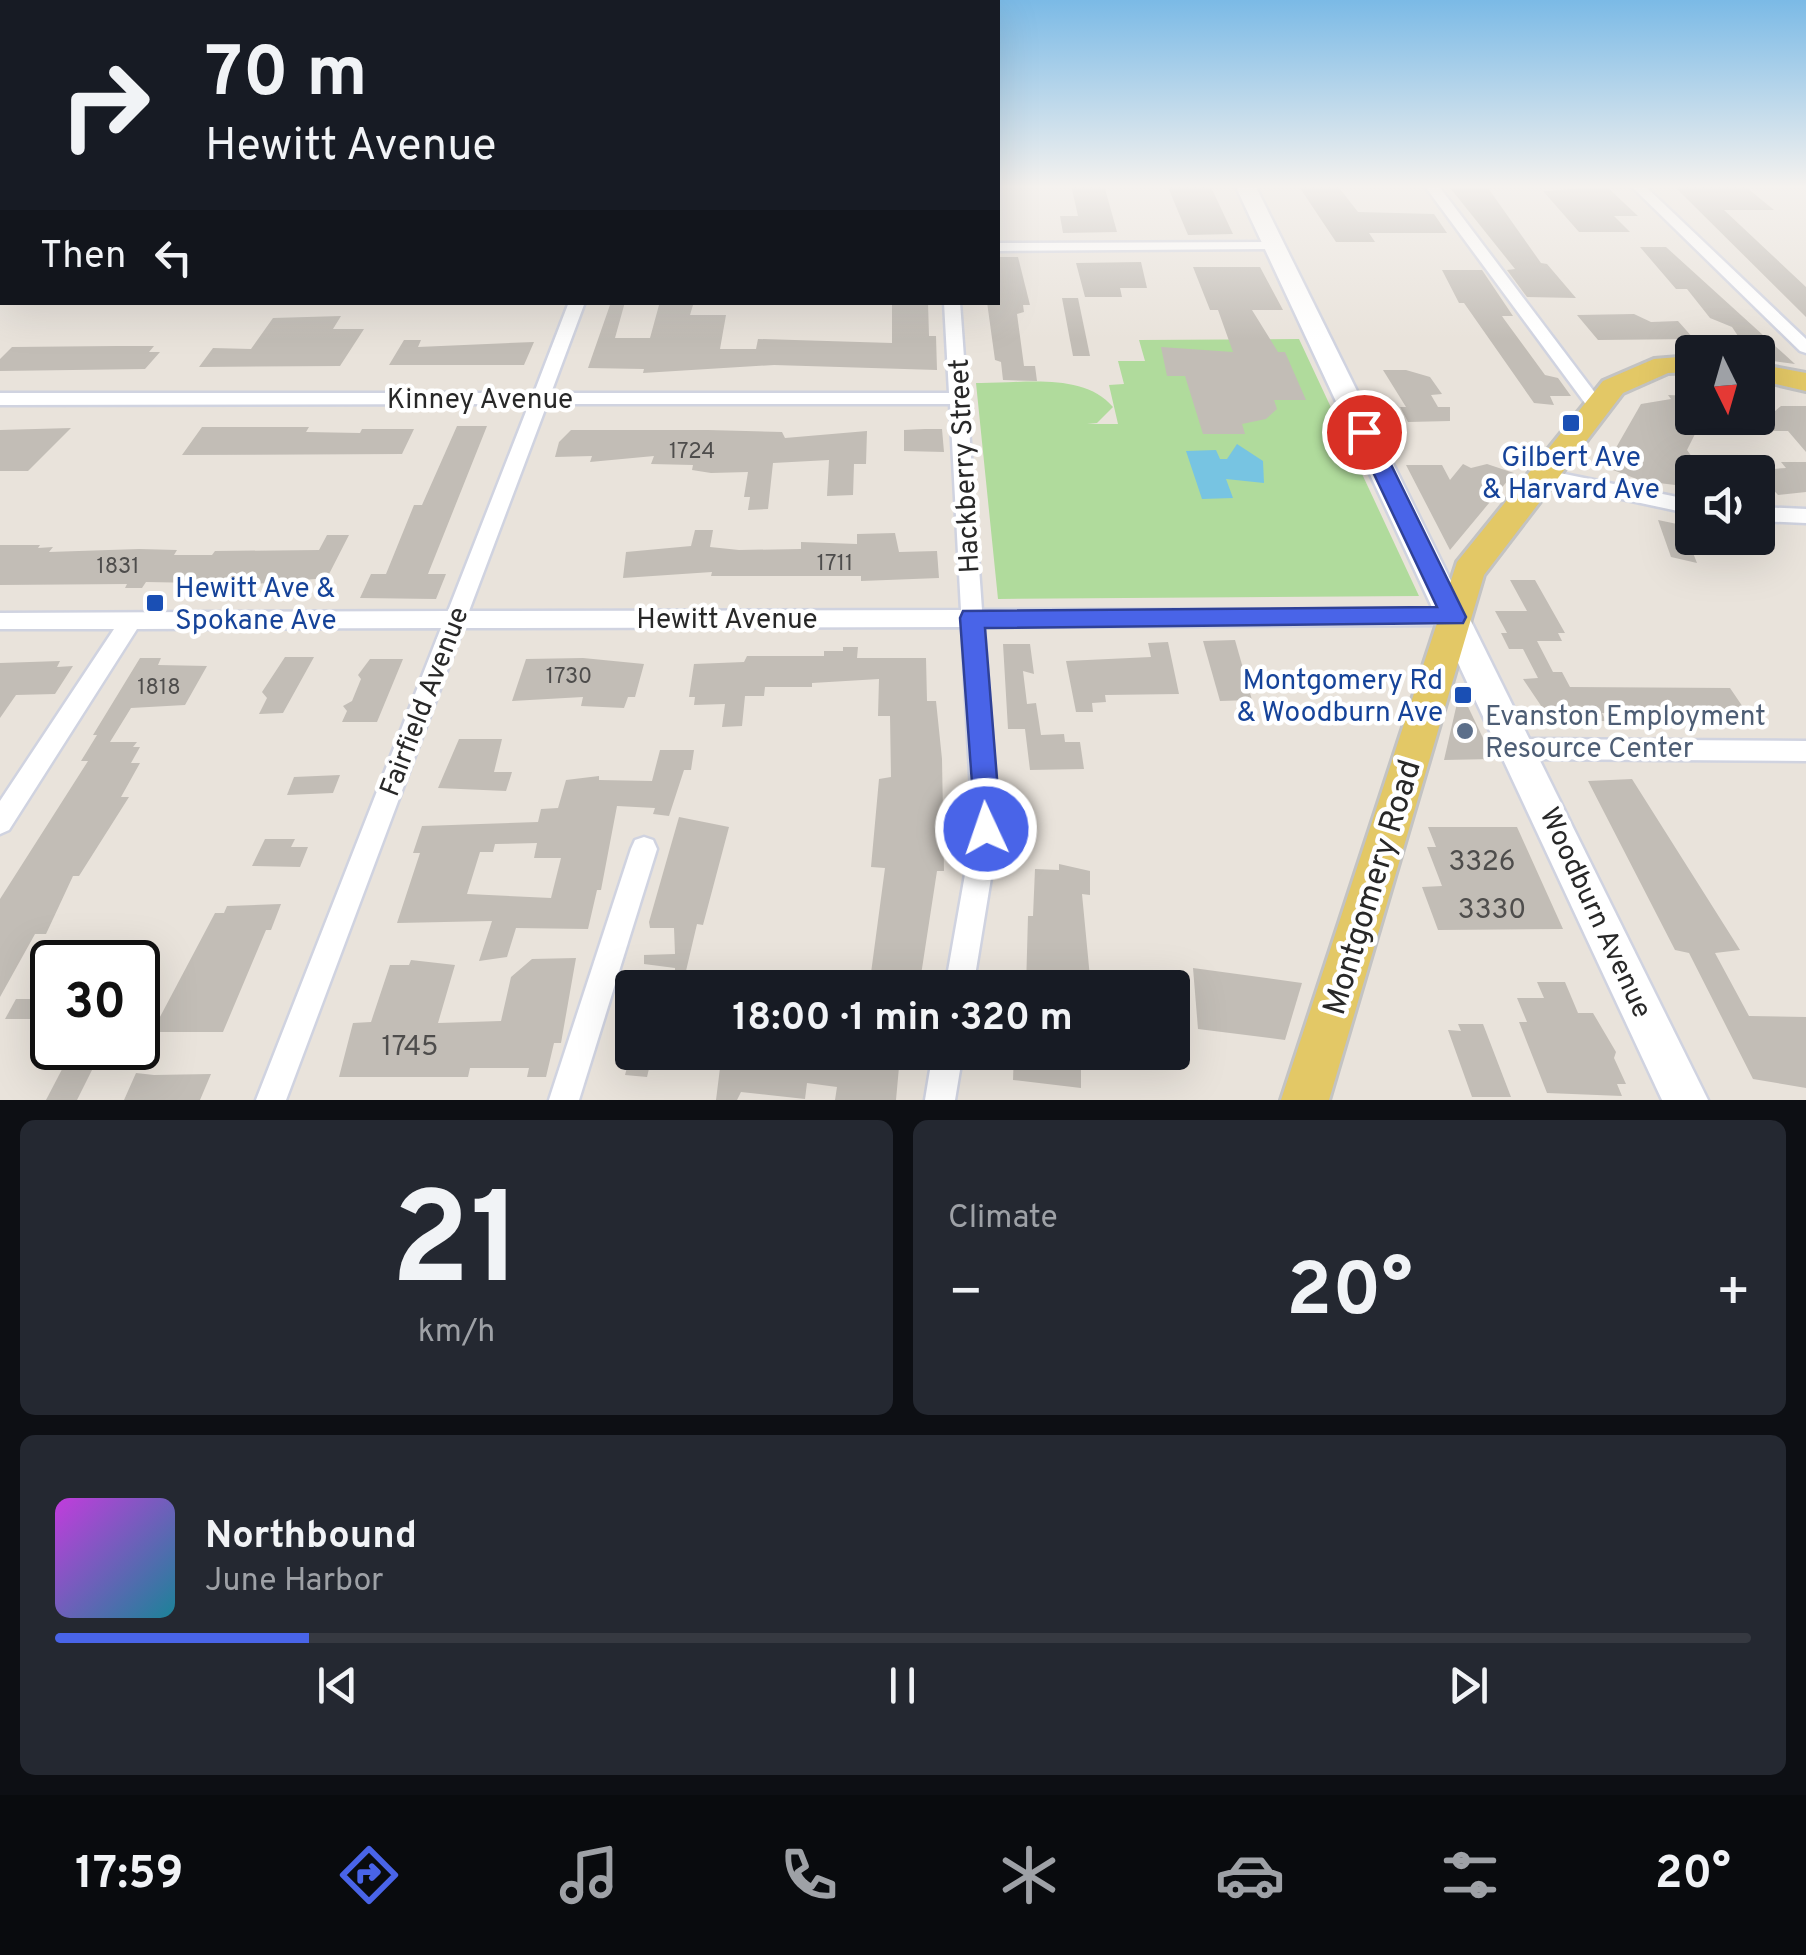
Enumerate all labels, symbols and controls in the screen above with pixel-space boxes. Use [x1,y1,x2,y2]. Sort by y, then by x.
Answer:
text: 70 m [205,32,368,121]
icon: right [40,40,170,170]
text: Hewitt Avenue [205,119,497,176]
icon: left [146,230,201,285]
text: Then [40,233,126,282]
north arrow [1675,335,1775,435]
map controls [1675,335,1775,555]
street label: Hackberry Street [942,358,990,574]
street label: Kinney Avenue [387,383,573,419]
pin [1322,390,1407,475]
icon: arrive [1337,405,1392,460]
marker: Gilbert Ave & Harvard Ave [1560,412,1582,434]
house number: 1724 [669,439,715,466]
place label: Gilbert Ave & Harvard Ave [1482,441,1660,509]
button: sound [1675,455,1775,555]
house number: 1711 [817,551,853,578]
house number: 1831 [96,554,140,581]
place label: Hewitt Ave & Spokane Ave [175,572,337,640]
marker: Hewitt Ave & Spokane Ave [144,592,166,614]
street label: Fairfield Avenue [373,602,478,802]
street label: Hewitt Avenue [636,603,818,639]
house number: 1730 [546,664,592,691]
place label: Montgomery Rd & Woodburn Ave [1237,664,1443,732]
house number: 1818 [137,675,181,702]
marker: Montgomery Rd & Woodburn Ave [1452,684,1474,706]
place label: Evanston Employment Resource Center [1485,700,1766,768]
marker: Evanston Employment Resource Center [1454,720,1476,742]
street label: Montgomery Road [1316,755,1432,1020]
position arrow [934,777,1038,881]
street label: Woodburn Avenue [1530,802,1659,1024]
house number: 3326 [1448,845,1516,881]
house number: 3330 [1458,893,1526,929]
speed limit sign: 30 [30,940,160,1070]
text: 18:00 · 1 min · 320 m [732,995,1073,1044]
house number: 1745 [382,1030,438,1066]
text: 21 [391,1165,522,1330]
text: Climate [948,1199,1058,1239]
text: 20° [1286,1247,1413,1342]
text: − [948,1260,983,1330]
text: + [1716,1260,1751,1330]
text: km/h [418,1313,495,1353]
text: Northbound [205,1513,417,1562]
text: June Harbor [205,1562,384,1602]
icon: previous [310,1658,365,1713]
icon: pause [875,1658,930,1713]
icon: next [1441,1658,1496,1713]
icon: directions [334,1840,404,1910]
icon: music [554,1840,624,1910]
icon: phone [774,1840,844,1910]
icon: climate [994,1840,1064,1910]
icon: car [1215,1840,1285,1910]
icon: filters [1435,1840,1505,1910]
text: 17:59 [75,1847,183,1904]
text: 20° [1655,1847,1731,1904]

